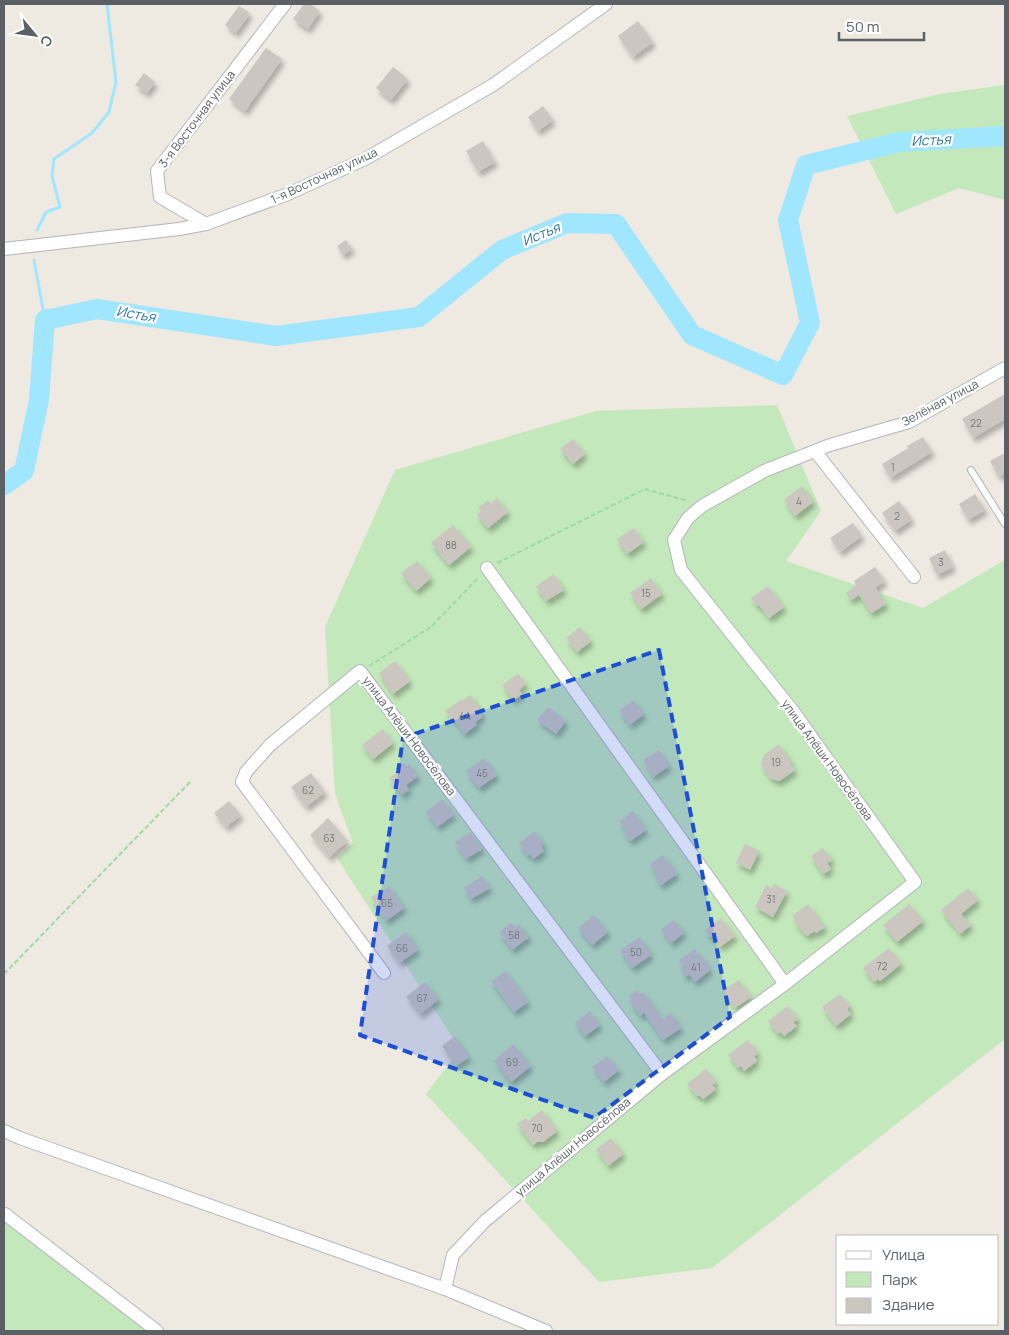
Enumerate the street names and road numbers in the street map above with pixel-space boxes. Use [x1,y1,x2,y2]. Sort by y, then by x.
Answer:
street label: 3-я Восточная улица [154,66,239,171]
street label: 1-я Восточная улица [268,143,380,208]
street label: Зелёная улица [898,375,981,430]
street label: улица Алёши Новосёлова [359,672,460,799]
street label: улица Алёши Новосёлова [778,696,877,824]
street label: улица Алёши Новосёлова [511,1093,634,1200]

